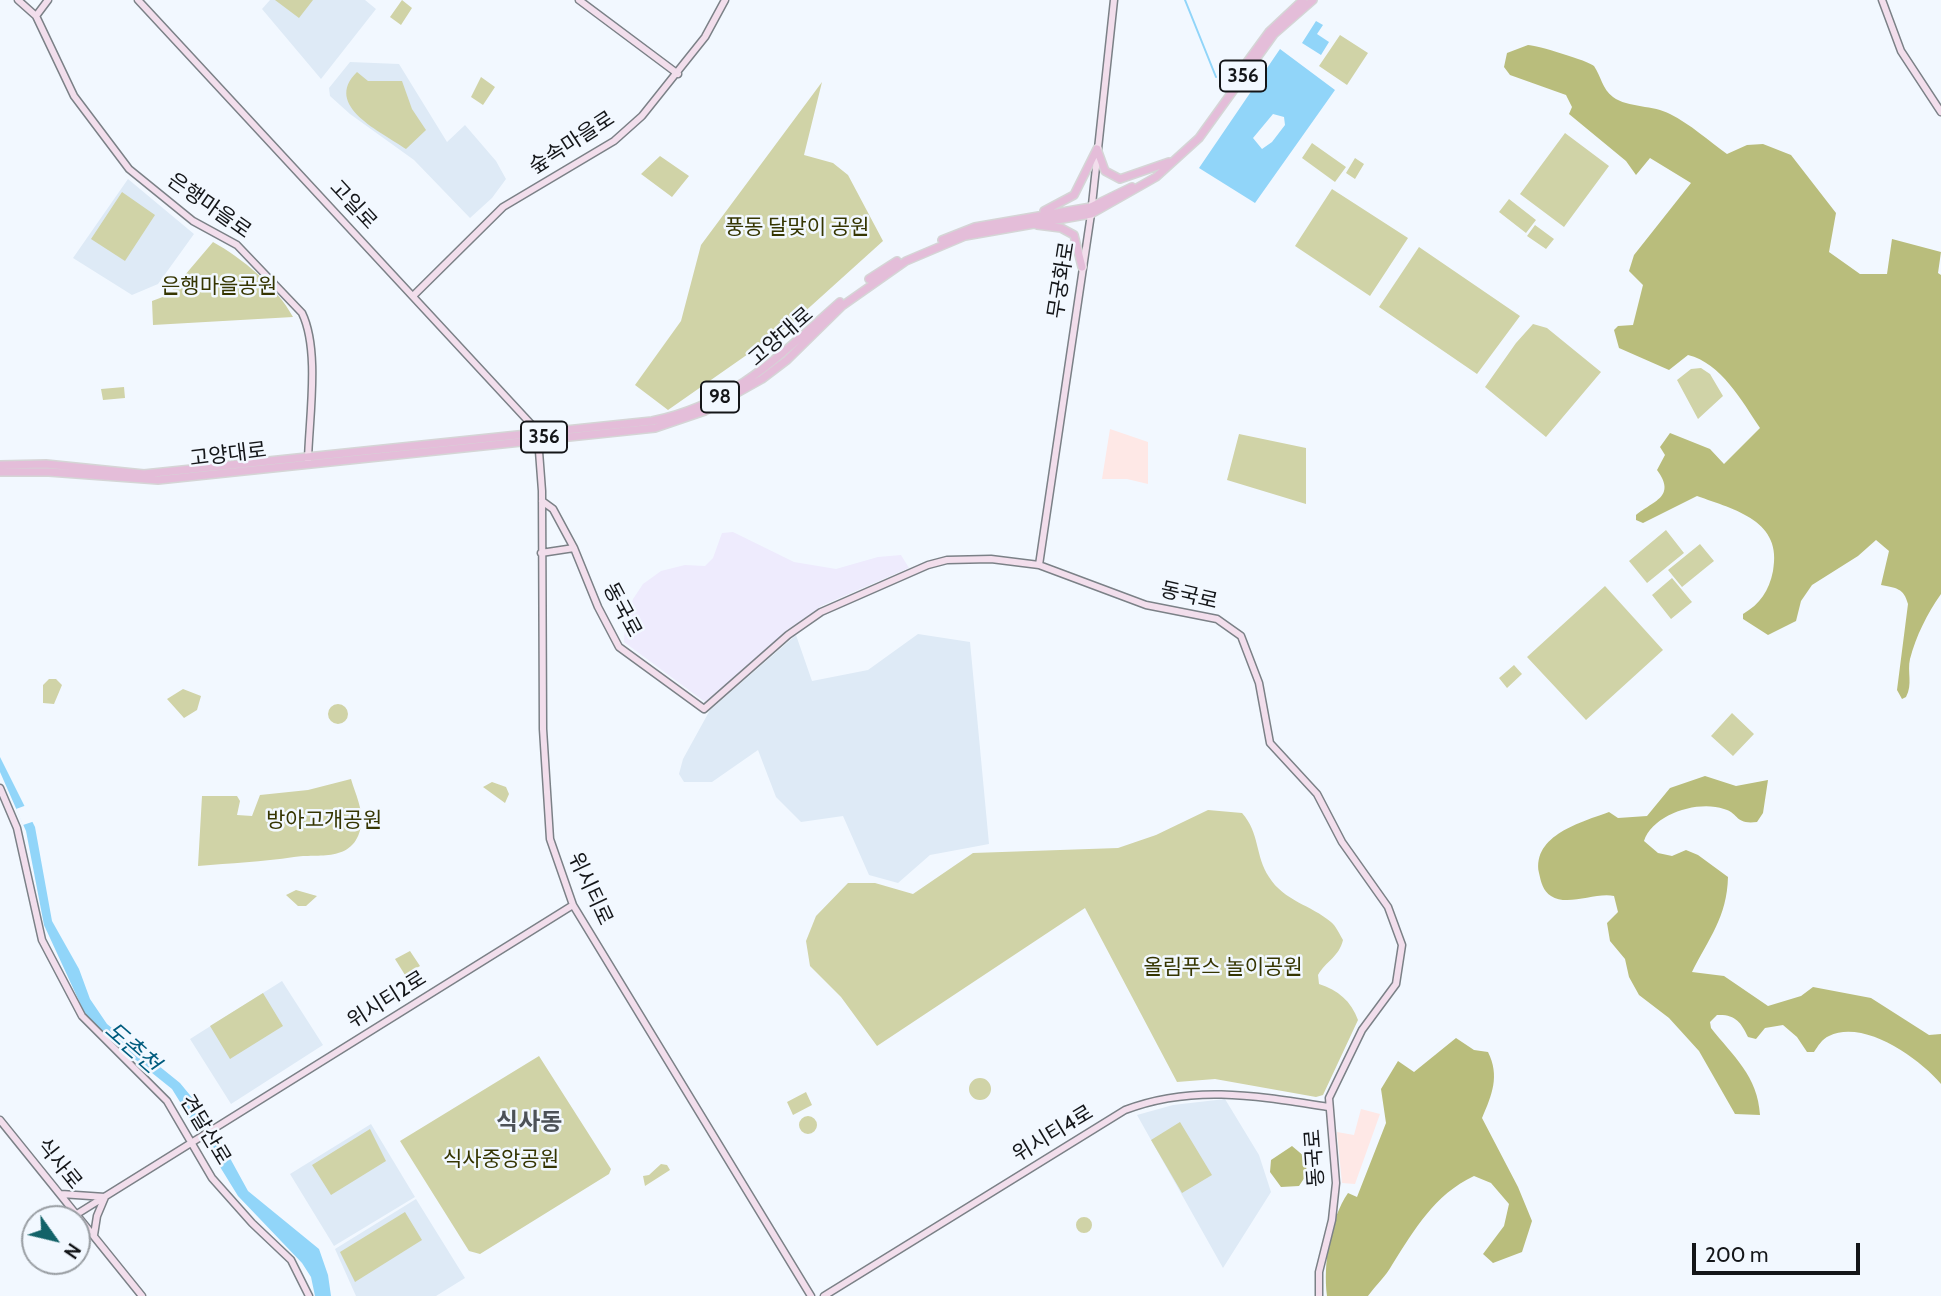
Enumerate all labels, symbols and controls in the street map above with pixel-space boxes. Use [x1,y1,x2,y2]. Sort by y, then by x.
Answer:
road number: 356 [1220,60,1266,92]
street label: 숲속마을로 [525,106,619,180]
street label: 은행마을로 [162,168,256,244]
street label: 고일로 [324,175,382,235]
park label: 풍동 달맞이 공원 [725,215,869,241]
street label: 무궁화로 [1044,240,1080,320]
park label: 은행마을공원 [161,274,277,300]
street label: 고양대로 [744,302,818,372]
road number: 98 [701,382,739,412]
road number: 356 [521,422,567,452]
street label: 고양대로 [188,438,268,472]
street label: 동국로 [1158,577,1220,615]
street label: 동국로 [597,578,647,642]
park label: 방아고개공원 [266,808,382,834]
street label: 위시티로 [562,849,618,929]
park label: 올림푸스 놀이공원 [1143,955,1303,981]
street label: 위시티2로 [343,966,431,1034]
water label: 도촌천 [99,1017,165,1079]
street label: 견달산로 [174,1090,236,1170]
street label: 위시티4로 [1008,1100,1098,1168]
district label: 식사동 [496,1109,562,1137]
street label: 동국로 [1300,1128,1330,1188]
street label: 식사로 [31,1134,87,1194]
park label: 식사중앙공원 [443,1147,559,1173]
north arrow [21,1205,91,1275]
scale bar [1696,1230,1864,1274]
text: N [59,1239,85,1263]
text: 200 m [1705,1242,1768,1267]

